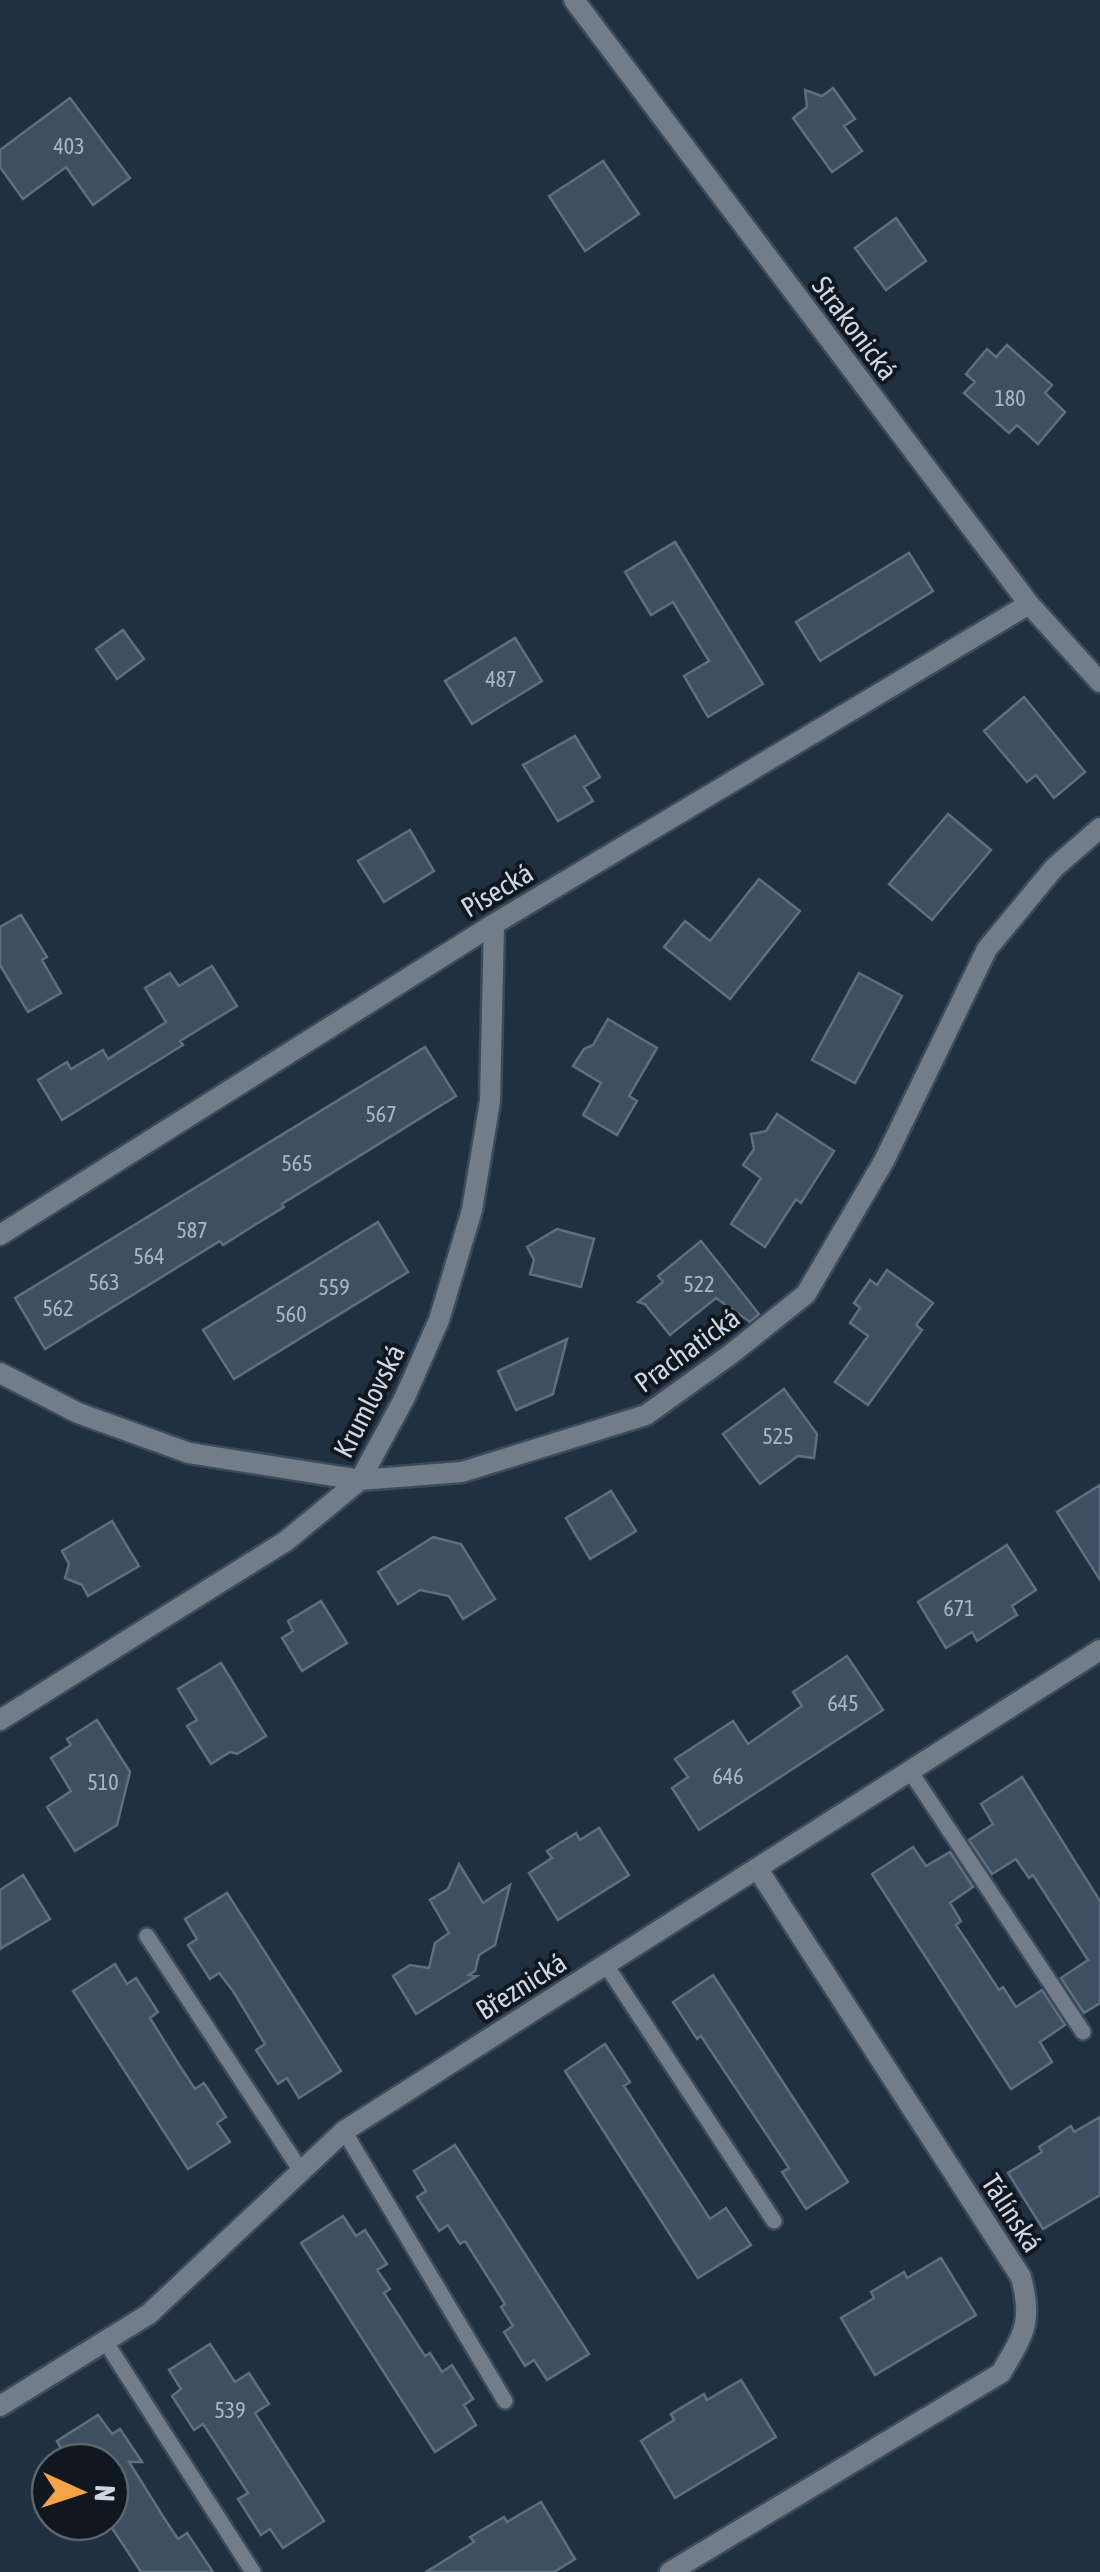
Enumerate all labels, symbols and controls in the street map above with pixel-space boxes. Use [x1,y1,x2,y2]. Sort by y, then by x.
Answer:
house number: 403 [53,133,85,159]
street label: Strakonická [806,270,904,386]
house number: 180 [994,385,1026,411]
house number: 487 [485,666,517,692]
street label: Písecká [455,856,539,924]
house number: 567 [365,1101,397,1127]
house number: 565 [281,1150,313,1176]
house number: 587 [176,1217,208,1243]
house number: 564 [133,1243,165,1269]
house number: 563 [88,1269,120,1295]
house number: 522 [683,1271,715,1297]
house number: 559 [318,1274,350,1300]
house number: 562 [42,1295,74,1321]
house number: 560 [275,1301,307,1327]
street label: Prachatická [628,1301,746,1399]
street label: Krumlovská [327,1339,411,1463]
house number: 525 [762,1423,794,1449]
house number: 671 [943,1595,975,1621]
house number: 645 [827,1690,859,1716]
house number: 646 [712,1763,744,1789]
house number: 510 [87,1769,119,1795]
street label: Březnická [470,1946,572,2026]
street label: Tálínská [975,2168,1049,2258]
house number: 539 [214,2397,246,2423]
north arrow [30,2442,130,2542]
text: N [89,2484,121,2502]

